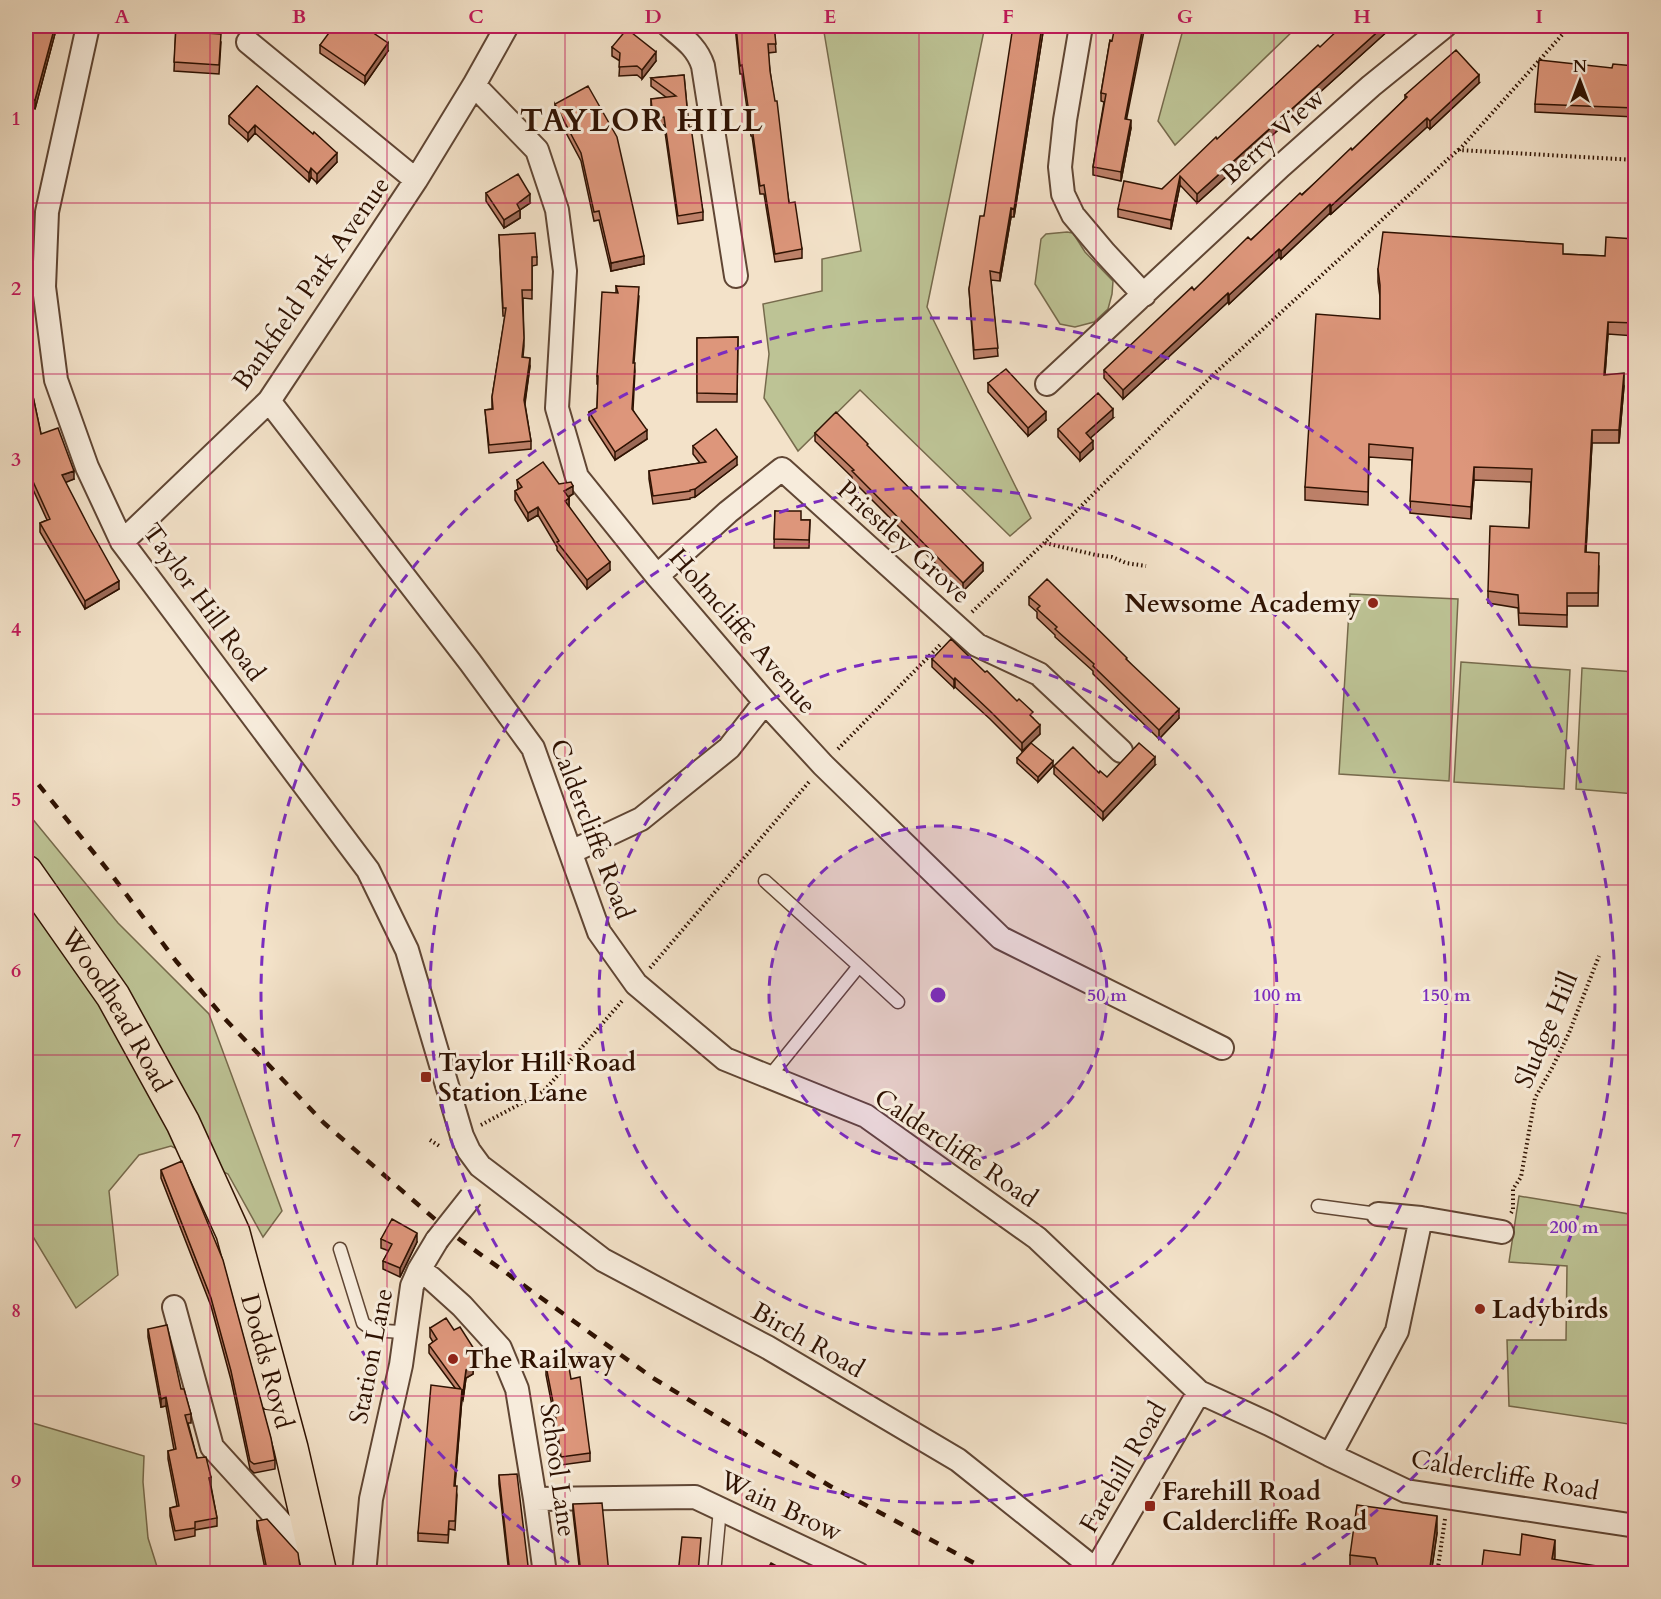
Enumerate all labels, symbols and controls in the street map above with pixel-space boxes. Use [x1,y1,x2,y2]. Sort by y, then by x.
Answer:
text: A [114,3,130,30]
text: B [292,3,306,30]
text: C [468,3,484,30]
text: D [644,3,662,30]
text: E [824,3,836,30]
text: F [1002,3,1014,30]
text: G [1177,3,1193,30]
text: H [1353,3,1371,30]
text: I [1535,3,1543,30]
north arrow [1550,51,1610,111]
text: N [1573,56,1587,78]
street label: Berry View [1214,80,1332,192]
district label: TAYLOR HILL [520,99,764,143]
text: 1 [11,105,21,132]
street label: Bankfield Park Avenue [224,169,398,397]
text: 2 [11,275,21,302]
text: 3 [11,446,21,473]
street label: Priestley Grove [829,472,979,612]
street label: Taylor Hill Road [135,516,273,688]
street label: Holmcliffe Avenue [661,541,825,721]
place label: Newsome Academy [1124,586,1361,621]
marker: Newsome Academy [1366,596,1380,610]
text: 4 [11,616,21,643]
street label: Caldercliffe Road [542,734,642,924]
text: 5 [11,786,21,813]
street label: Woodhead Road [52,920,180,1098]
text: 6 [11,957,21,984]
street label: Sludge Hill [1506,966,1586,1094]
text: 50 m [1087,983,1127,1008]
text: 100 m [1252,983,1302,1008]
text: 150 m [1421,983,1471,1008]
centre of rings [928,985,948,1005]
place label: Taylor Hill Road Station Lane [438,1045,636,1110]
marker: Taylor Hill Road Station Lane [419,1070,433,1084]
street label: Caldercliffe Road [867,1080,1045,1216]
text: 7 [11,1127,21,1154]
text: 200 m [1549,1215,1599,1240]
street label: Station Lane [341,1285,401,1427]
street label: Dodds Royd [233,1290,302,1433]
place label: Ladybirds [1492,1292,1608,1327]
street label: Birch Road [745,1294,871,1386]
text: 8 [11,1297,21,1324]
marker: Ladybirds [1473,1302,1487,1316]
place label: The Railway [465,1342,616,1377]
marker: The Railway [446,1352,460,1366]
street label: Farehill Road [1071,1395,1175,1539]
street label: School Lane [531,1401,585,1539]
street label: Caldercliffe Road [1408,1441,1602,1509]
street label: Wain Brow [713,1462,848,1550]
text: 9 [11,1468,21,1495]
place label: Farehill Road Caldercliffe Road [1162,1474,1368,1539]
marker: Farehill Road Caldercliffe Road [1143,1499,1157,1513]

